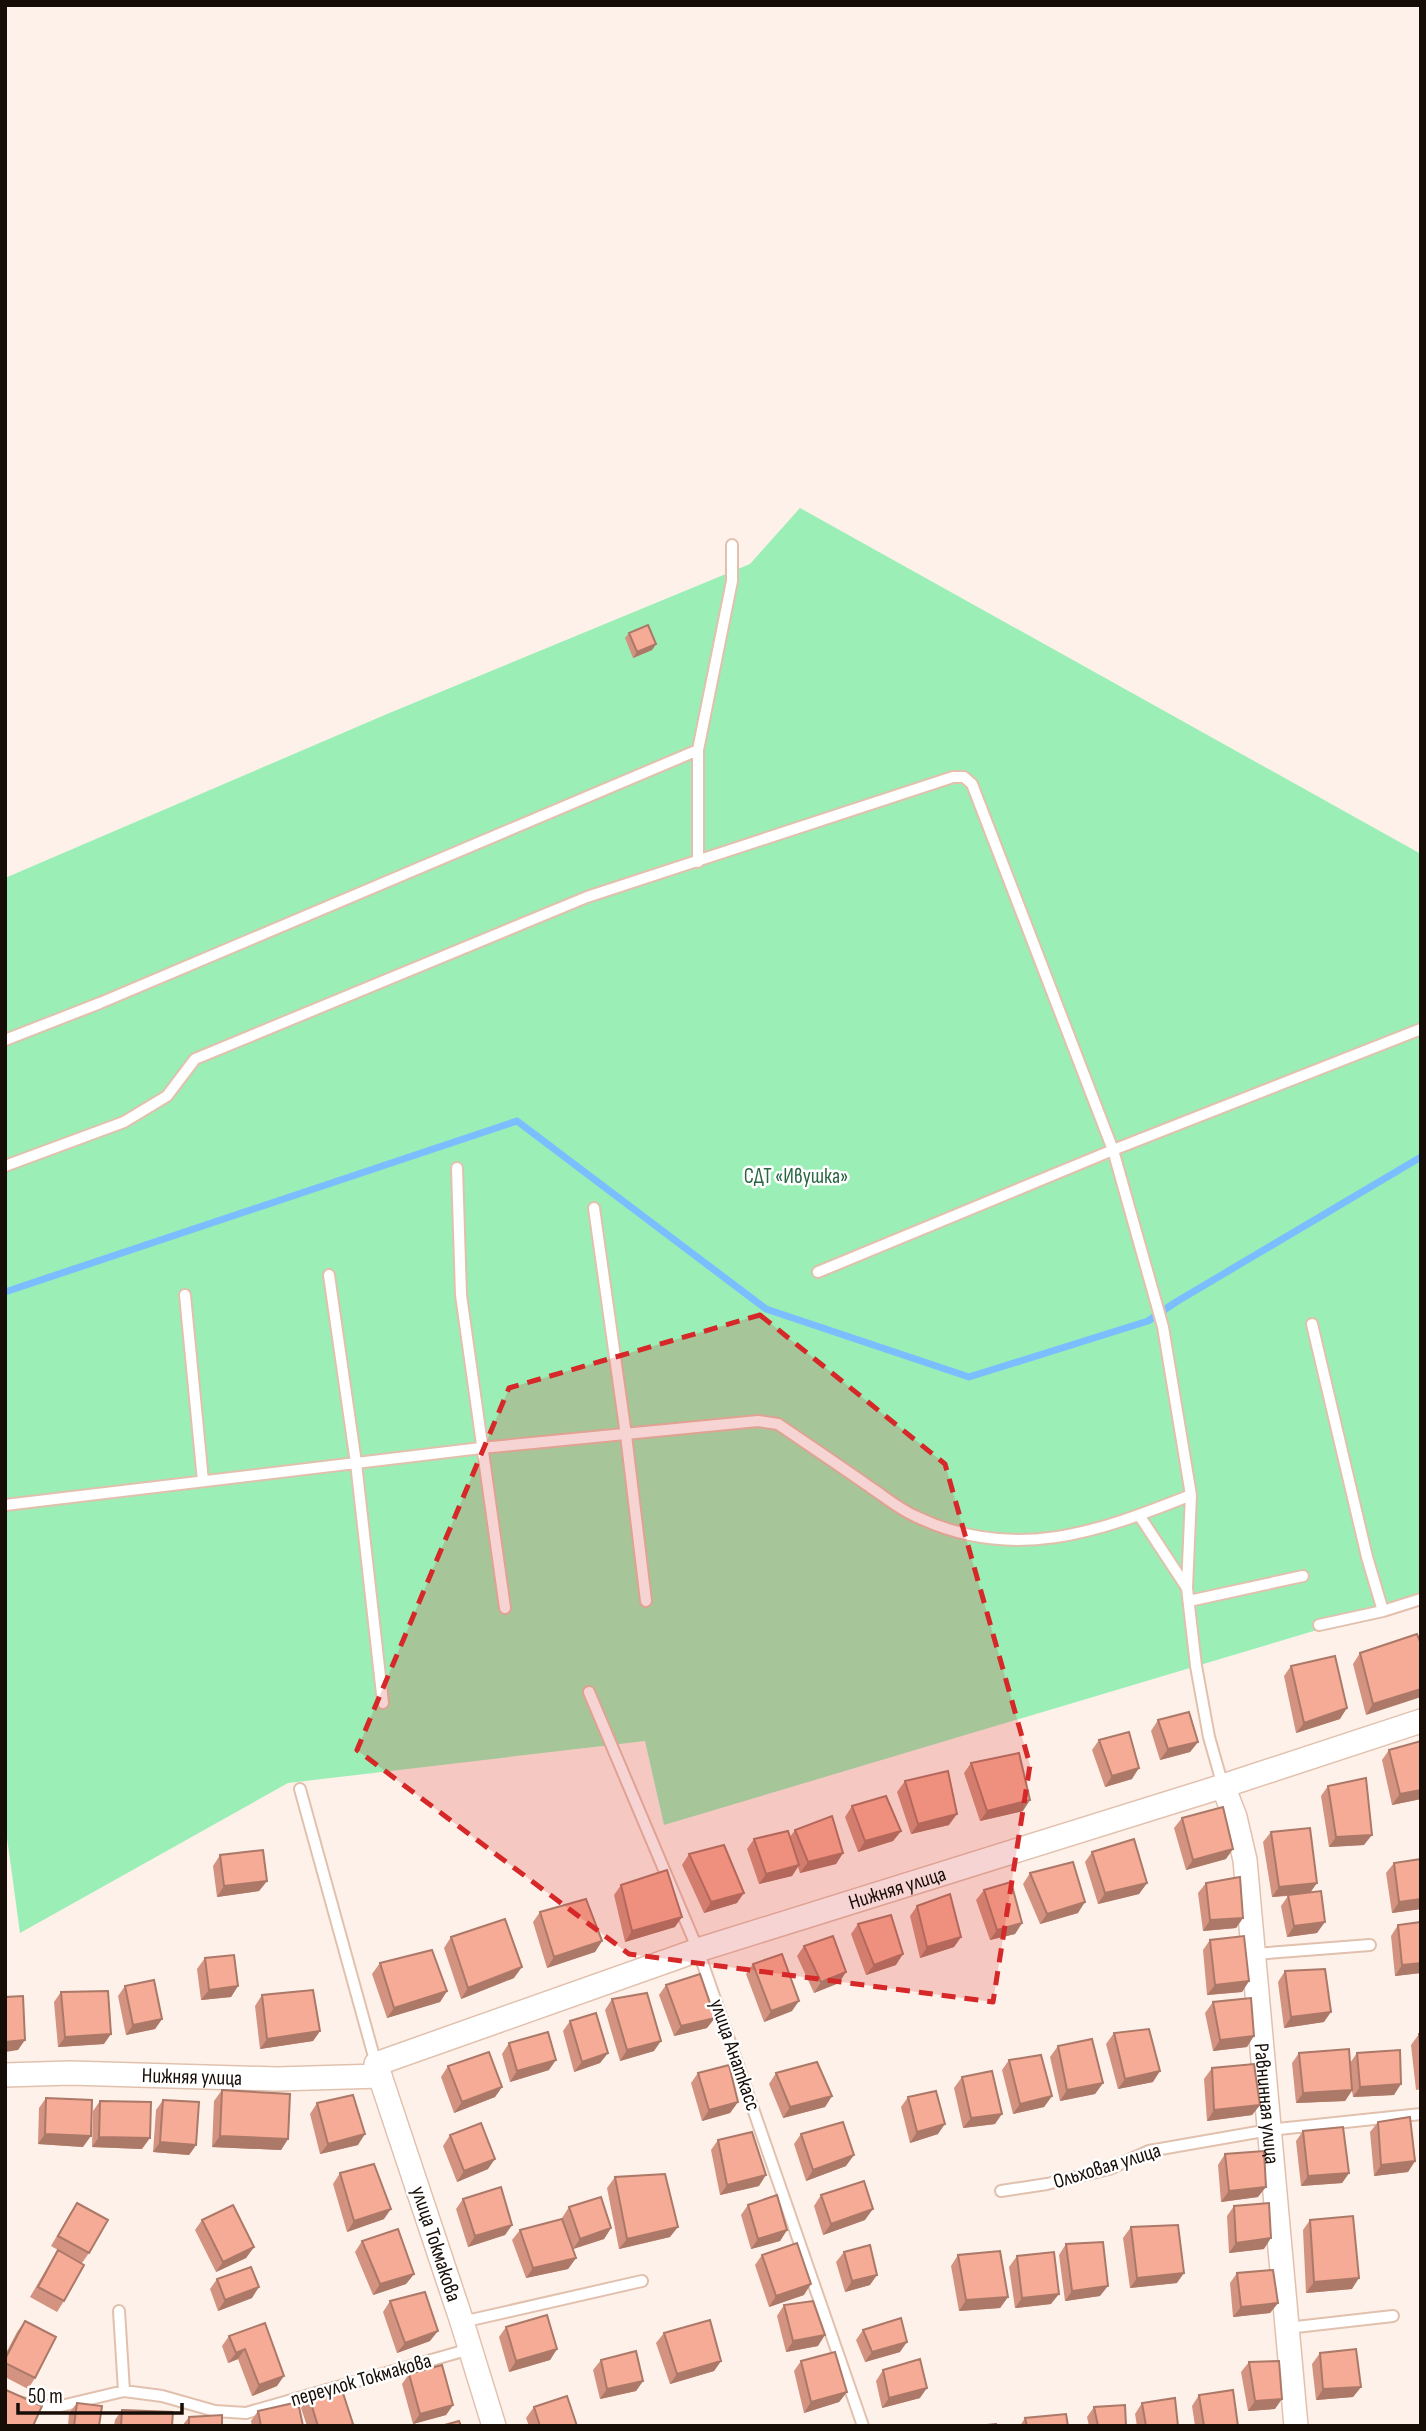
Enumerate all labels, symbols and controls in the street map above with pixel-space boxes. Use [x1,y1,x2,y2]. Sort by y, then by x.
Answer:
park label: СДТ «Ивушка» [744,1164,848,1189]
street label: Нижняя улица [846,1861,949,1915]
street label: улица Анаткасс [704,1996,766,2114]
street label: Равнинная улица [1249,2042,1285,2165]
street label: Нижняя улица [141,2063,242,2090]
street label: Ольховая улица [1050,2138,1164,2194]
street label: улица Токмакова [406,2183,466,2305]
street label: переулок Токмакова [288,2348,434,2412]
scale bar [18,2372,182,2416]
text: 50 m [28,2384,63,2409]

